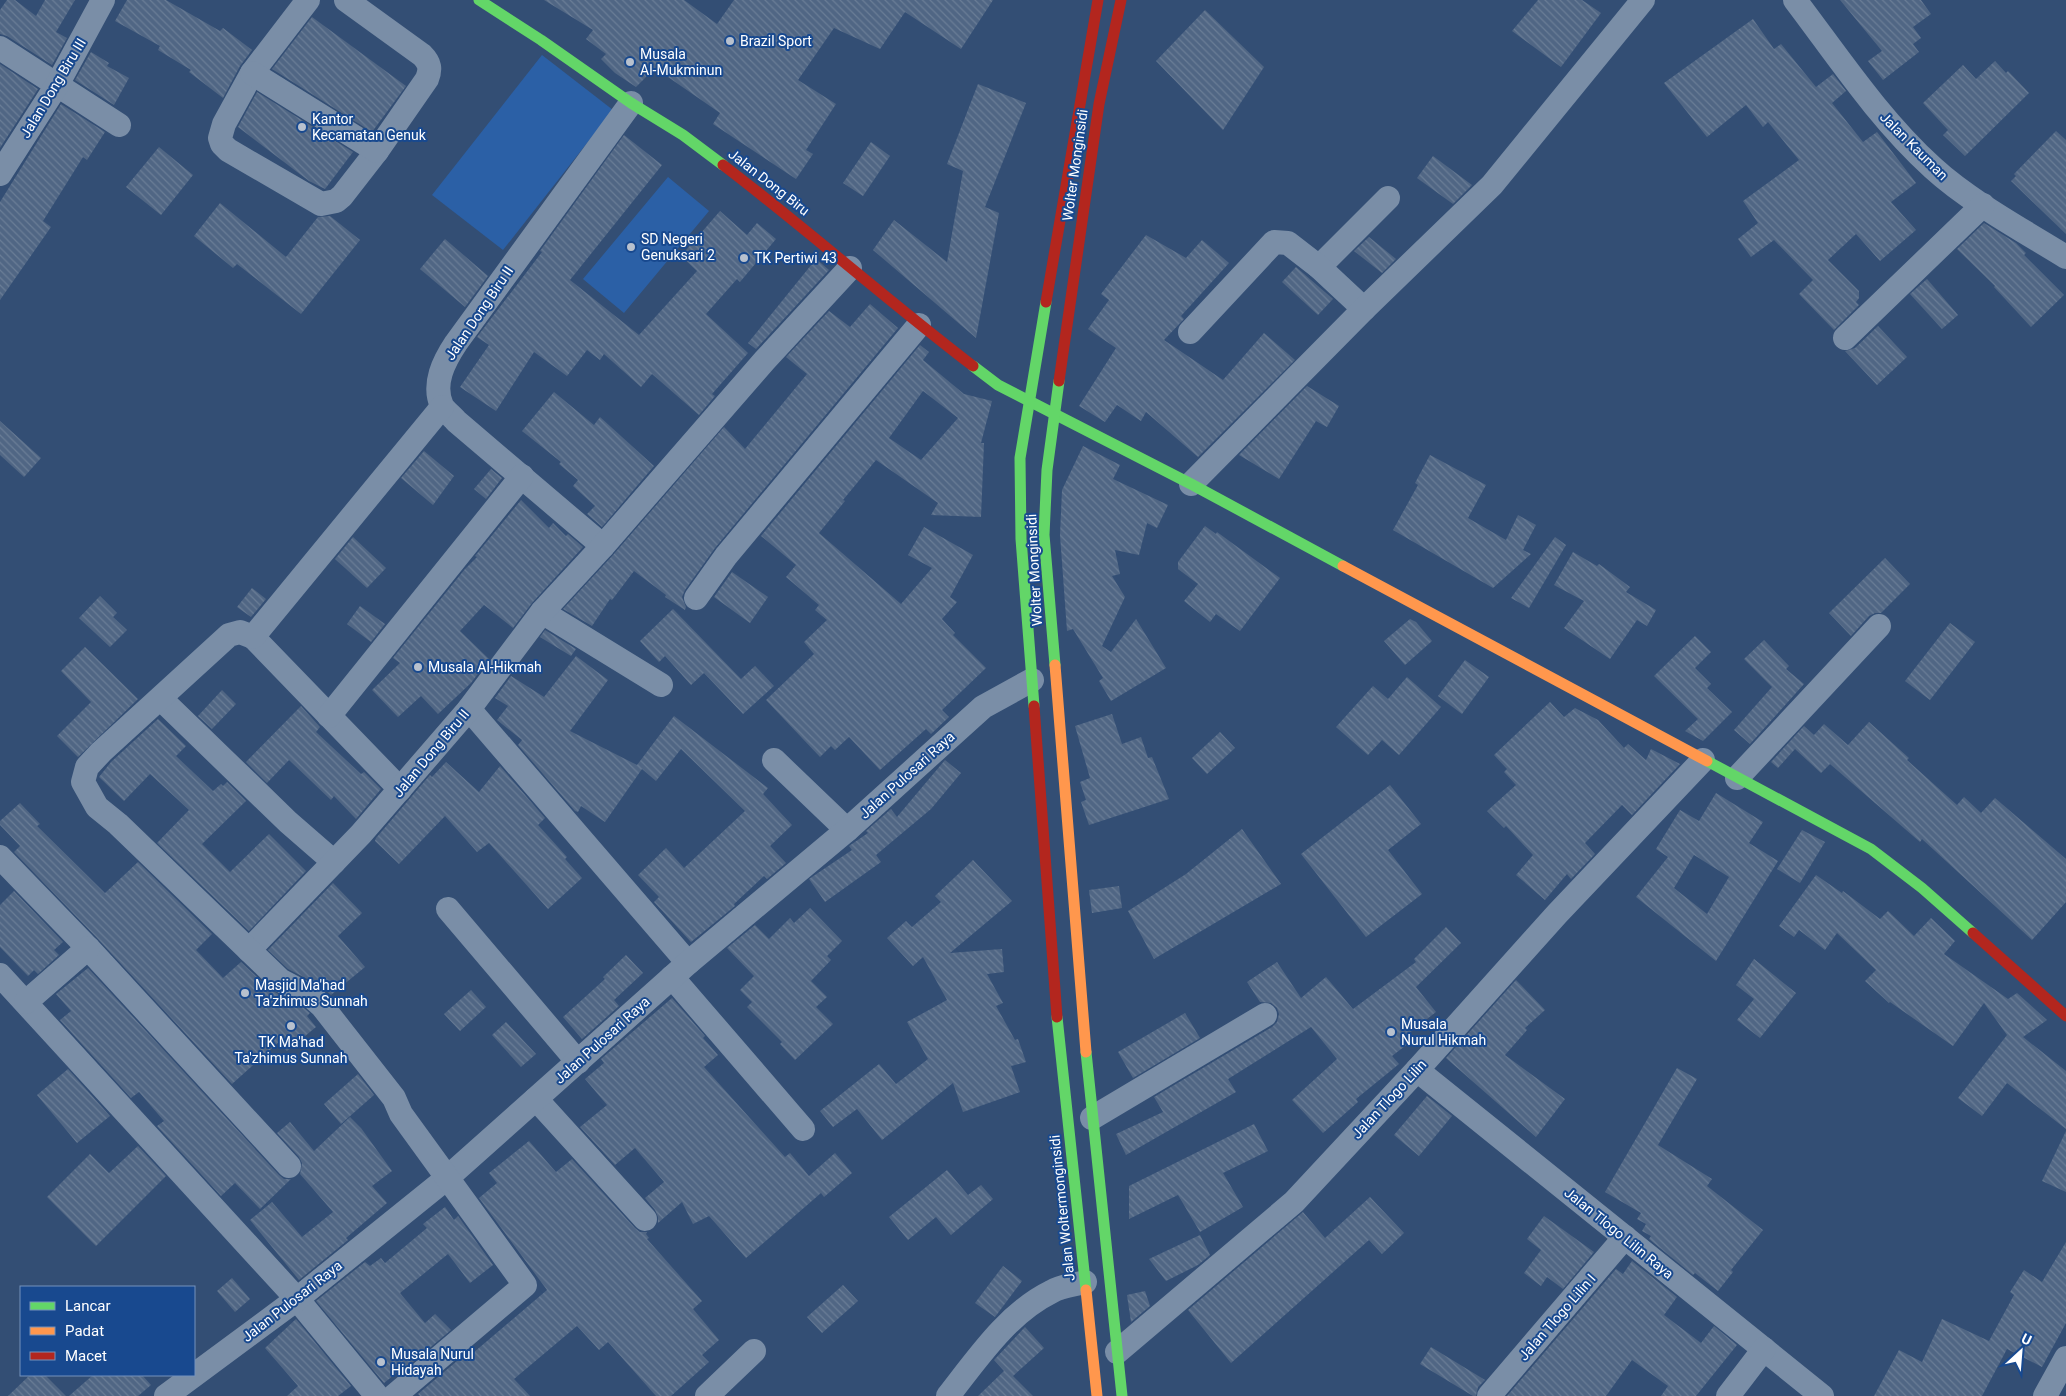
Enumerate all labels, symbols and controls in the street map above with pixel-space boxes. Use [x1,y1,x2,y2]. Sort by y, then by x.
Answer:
place label: Brazil Sport [740,33,812,49]
street label: Jalan Dong Biru III [17,35,89,141]
marker: Brazil Sport [724,35,736,47]
place label: Musala Al-Mukminun [640,46,722,78]
marker: Musala Al-Mukminun [624,56,636,68]
street label: Wolter Monginsidi [1059,108,1091,222]
street label: Jalan Kauman [1877,109,1951,183]
place label: Kantor Kecamatan Genuk [312,111,427,143]
marker: Kantor Kecamatan Genuk [296,121,308,133]
street label: Jalan Dong Biru [725,145,813,219]
place label: SD Negeri Genuksari 2 [641,231,715,263]
marker: SD Negeri Genuksari 2 [625,241,637,253]
place label: TK Pertiwi 43 [754,250,837,266]
marker: TK Pertiwi 43 [738,252,750,264]
street label: Jalan Dong Biru II [442,263,516,363]
street label: Wolter Monginsidi [1023,513,1045,627]
place label: Musala Al-Hikmah [428,659,542,675]
marker: Musala Al-Hikmah [412,661,424,673]
street label: Jalan Dong Biru II [390,706,472,800]
street label: Jalan Pulosari Raya [856,728,958,822]
place label: Masjid Ma'had Ta'zhimus Sunnah [255,977,368,1009]
marker: Masjid Ma'had Ta'zhimus Sunnah [239,987,251,999]
street label: Jalan Pulosari Raya [551,993,653,1087]
place label: Musala Nurul Hikmah [1401,1016,1486,1048]
marker: TK Ma'had Ta'zhimus Sunnah [285,1020,297,1032]
marker: Musala Nurul Hikmah [1385,1026,1397,1038]
place label: TK Ma'had Ta'zhimus Sunnah [235,1034,347,1066]
street label: Jalan Tlogo Lilin [1348,1056,1430,1142]
street label: Jalan Woltermonginsidi [1046,1134,1078,1282]
street label: Jalan Tlogo Lilin Raya [1561,1184,1677,1282]
street label: Jalan Pulosari Raya [239,1257,345,1345]
street label: Jalan Tlogo Lilin I [1515,1271,1599,1363]
legend [20,1286,195,1376]
text: Lancar [65,1297,111,1315]
text: Padat [65,1322,104,1340]
north arrow [1996,1326,2046,1376]
text: U [2019,1330,2034,1349]
place label: Musala Nurul Hidayah [391,1346,474,1378]
text: Macet [65,1347,107,1365]
marker: Musala Nurul Hidayah [375,1356,387,1368]

